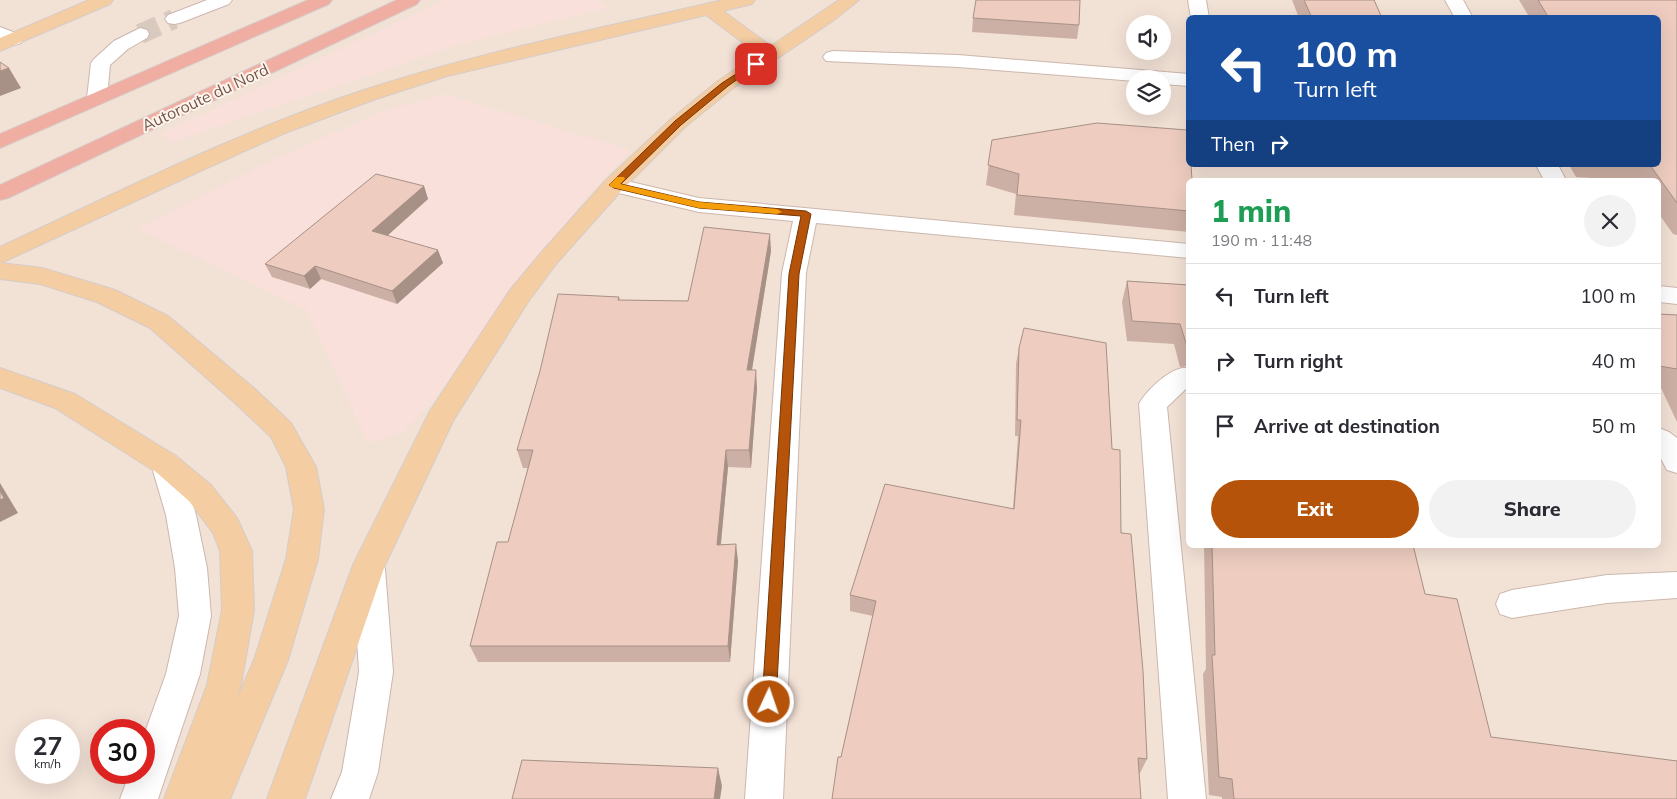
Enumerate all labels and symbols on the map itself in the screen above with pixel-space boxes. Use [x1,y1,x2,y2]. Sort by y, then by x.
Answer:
pin [735,43,777,85]
street label: Autoroute du Nord [138,59,272,135]
position arrow [742,675,794,727]
speed limit sign: 30 [90,719,155,784]

